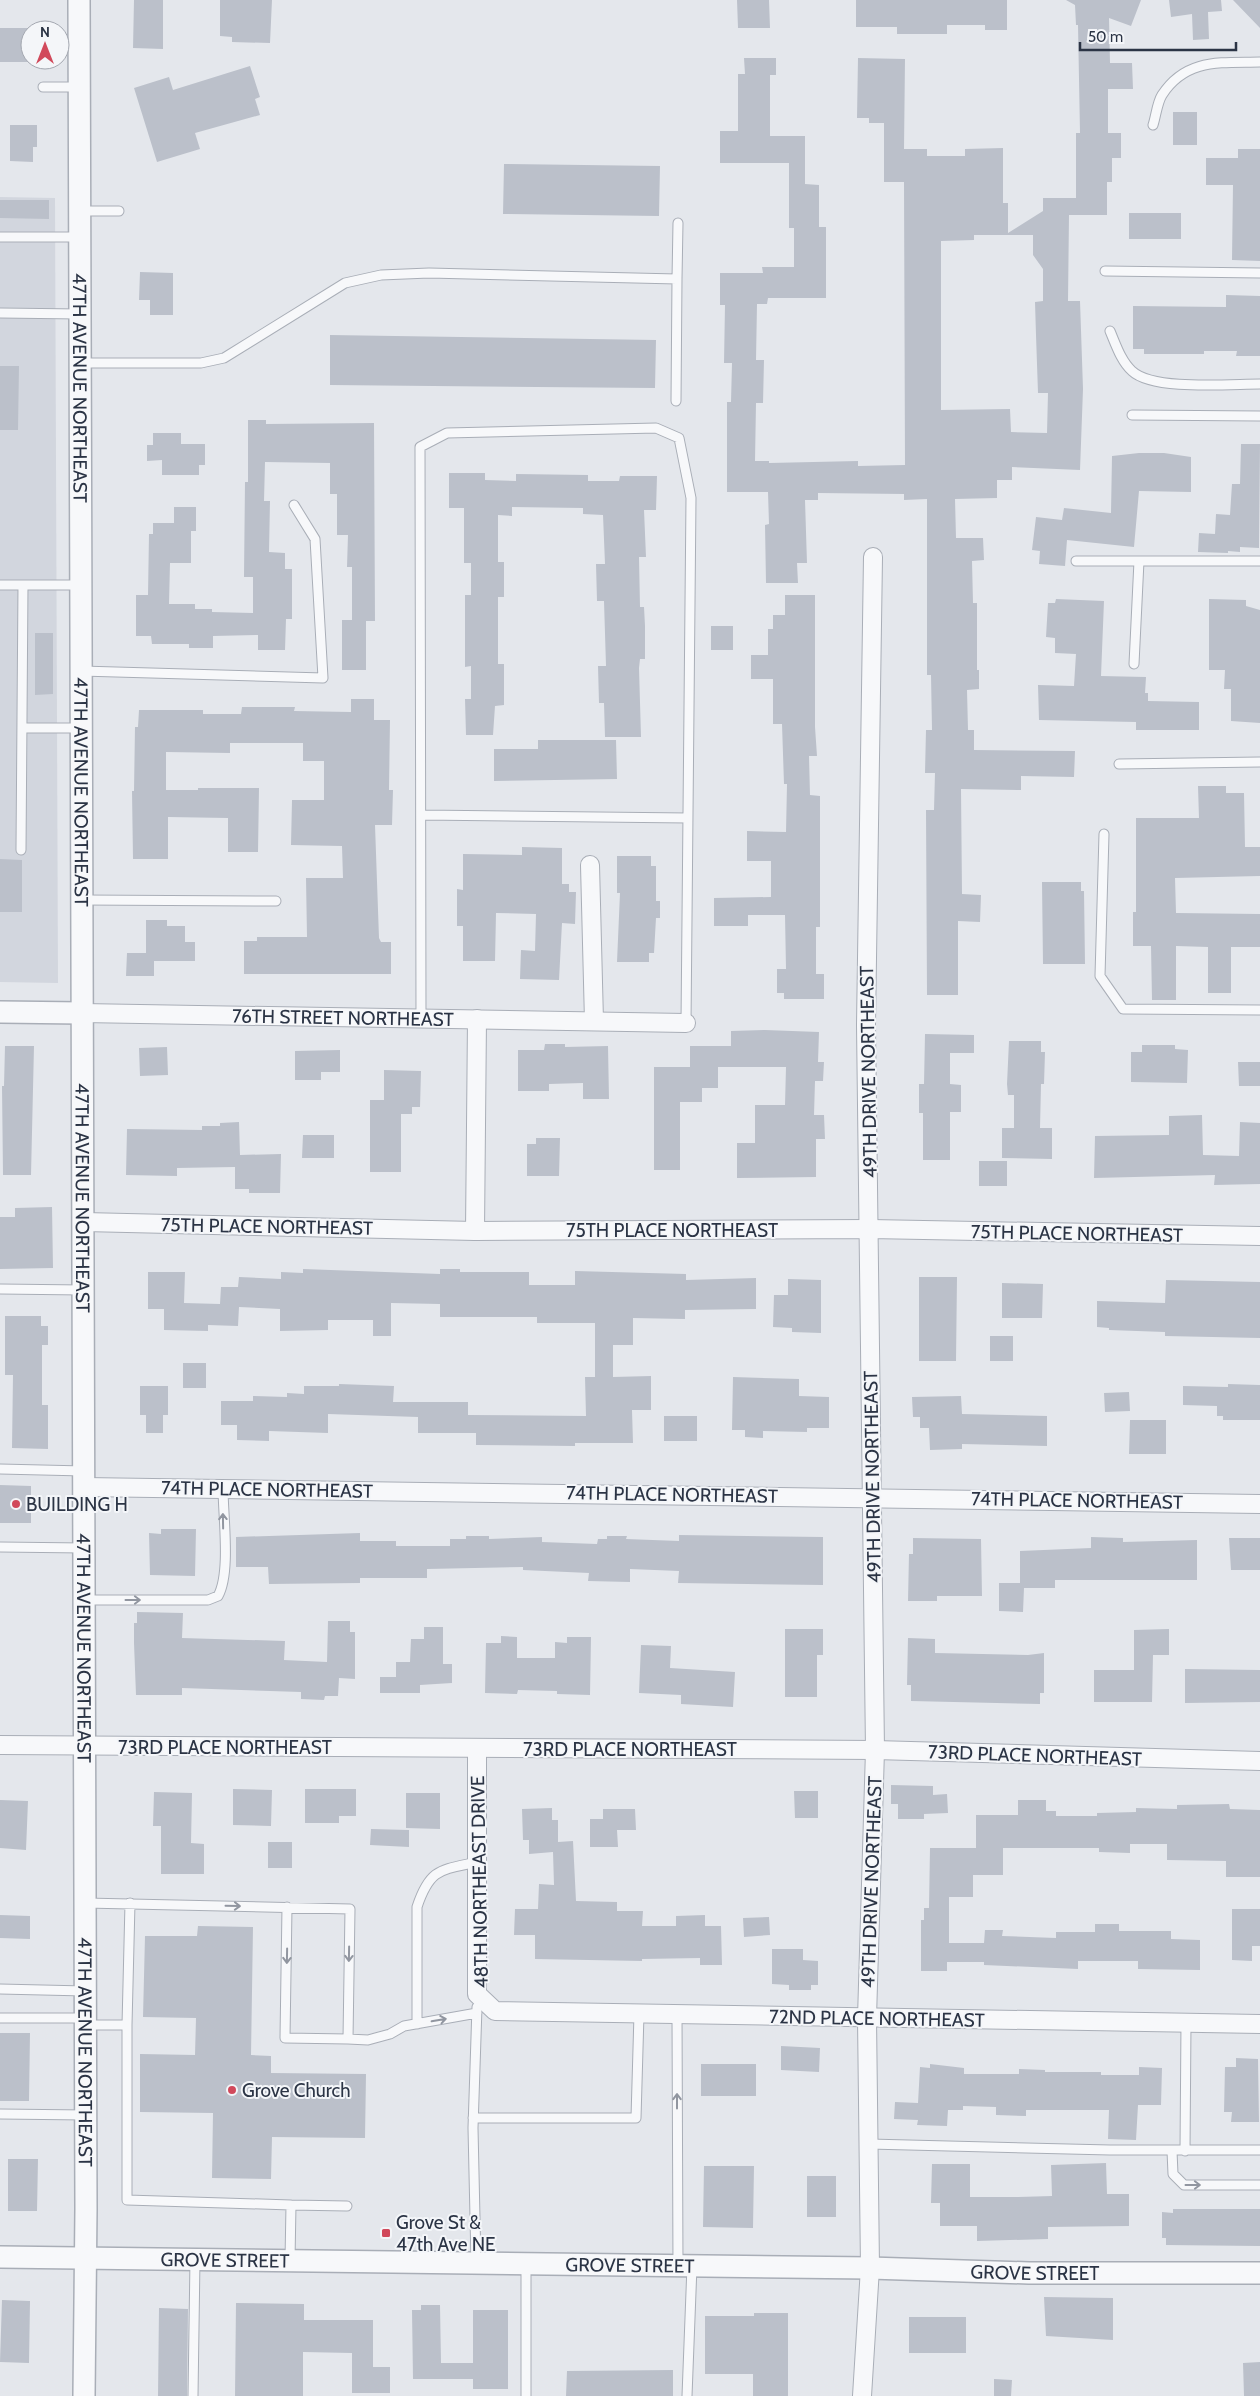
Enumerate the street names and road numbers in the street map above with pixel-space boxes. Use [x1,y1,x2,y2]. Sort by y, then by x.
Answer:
street label: 47TH AVENUE NORTHEAST [68,273,92,503]
street label: 47TH AVENUE NORTHEAST [69,677,93,907]
street label: 49TH DRIVE NORTHEAST [855,966,882,1178]
street label: 76TH STREET NORTHEAST [232,1004,454,1031]
street label: 47TH AVENUE NORTHEAST [70,1083,94,1313]
street label: 75TH PLACE NORTHEAST [161,1213,373,1240]
street label: 75TH PLACE NORTHEAST [566,1219,778,1242]
street label: 75TH PLACE NORTHEAST [971,1220,1183,1247]
street label: 49TH DRIVE NORTHEAST [859,1371,886,1583]
street label: 74TH PLACE NORTHEAST [161,1476,373,1503]
street label: 74TH PLACE NORTHEAST [566,1481,778,1508]
street label: 74TH PLACE NORTHEAST [971,1487,1183,1514]
street label: 47TH AVENUE NORTHEAST [72,1533,96,1763]
street label: 73RD PLACE NORTHEAST [118,1736,332,1759]
street label: 73RD PLACE NORTHEAST [523,1738,737,1761]
street label: 73RD PLACE NORTHEAST [928,1740,1142,1771]
street label: 48TH NORTHEAST DRIVE [466,1775,493,1989]
street label: 49TH DRIVE NORTHEAST [856,1776,887,1989]
street label: 47TH AVENUE NORTHEAST [73,1937,97,2167]
street label: 72ND PLACE NORTHEAST [769,2005,985,2032]
street label: GROVE STREET [160,2248,290,2273]
street label: GROVE STREET [565,2253,695,2278]
street label: GROVE STREET [970,2260,1099,2285]

